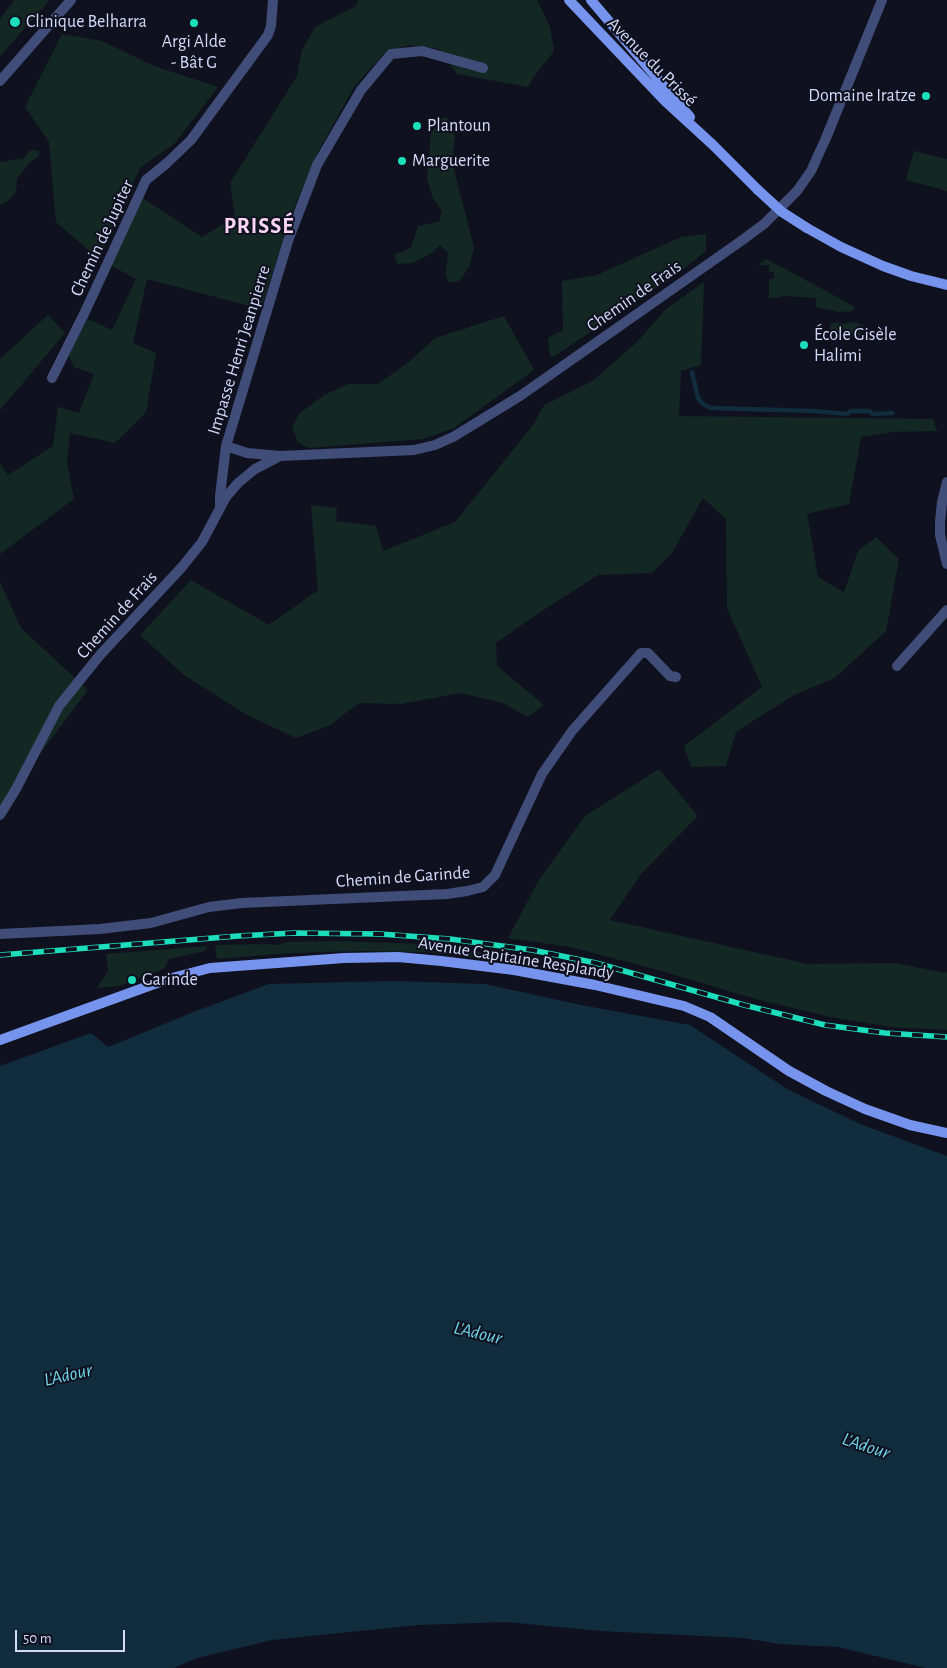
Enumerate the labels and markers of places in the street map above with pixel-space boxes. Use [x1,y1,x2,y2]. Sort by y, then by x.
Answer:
place label: Clinique Belharra [26,11,147,33]
marker: Clinique Belharra [8,15,22,29]
marker: Argi Alde - Bât G [188,17,200,29]
place label: Argi Alde - Bât G [162,31,226,74]
place label: Domaine Iratze [808,85,916,107]
marker: Domaine Iratze [920,90,932,102]
place label: Plantoun [427,115,491,137]
marker: Plantoun [411,120,423,132]
place label: Marguerite [412,150,490,172]
marker: Marguerite [396,155,408,167]
place label: École Gisèle Halimi [814,324,897,366]
marker: École Gisèle Halimi [798,339,810,351]
place label: Garinde [142,969,198,991]
marker: Garinde [126,974,138,986]

